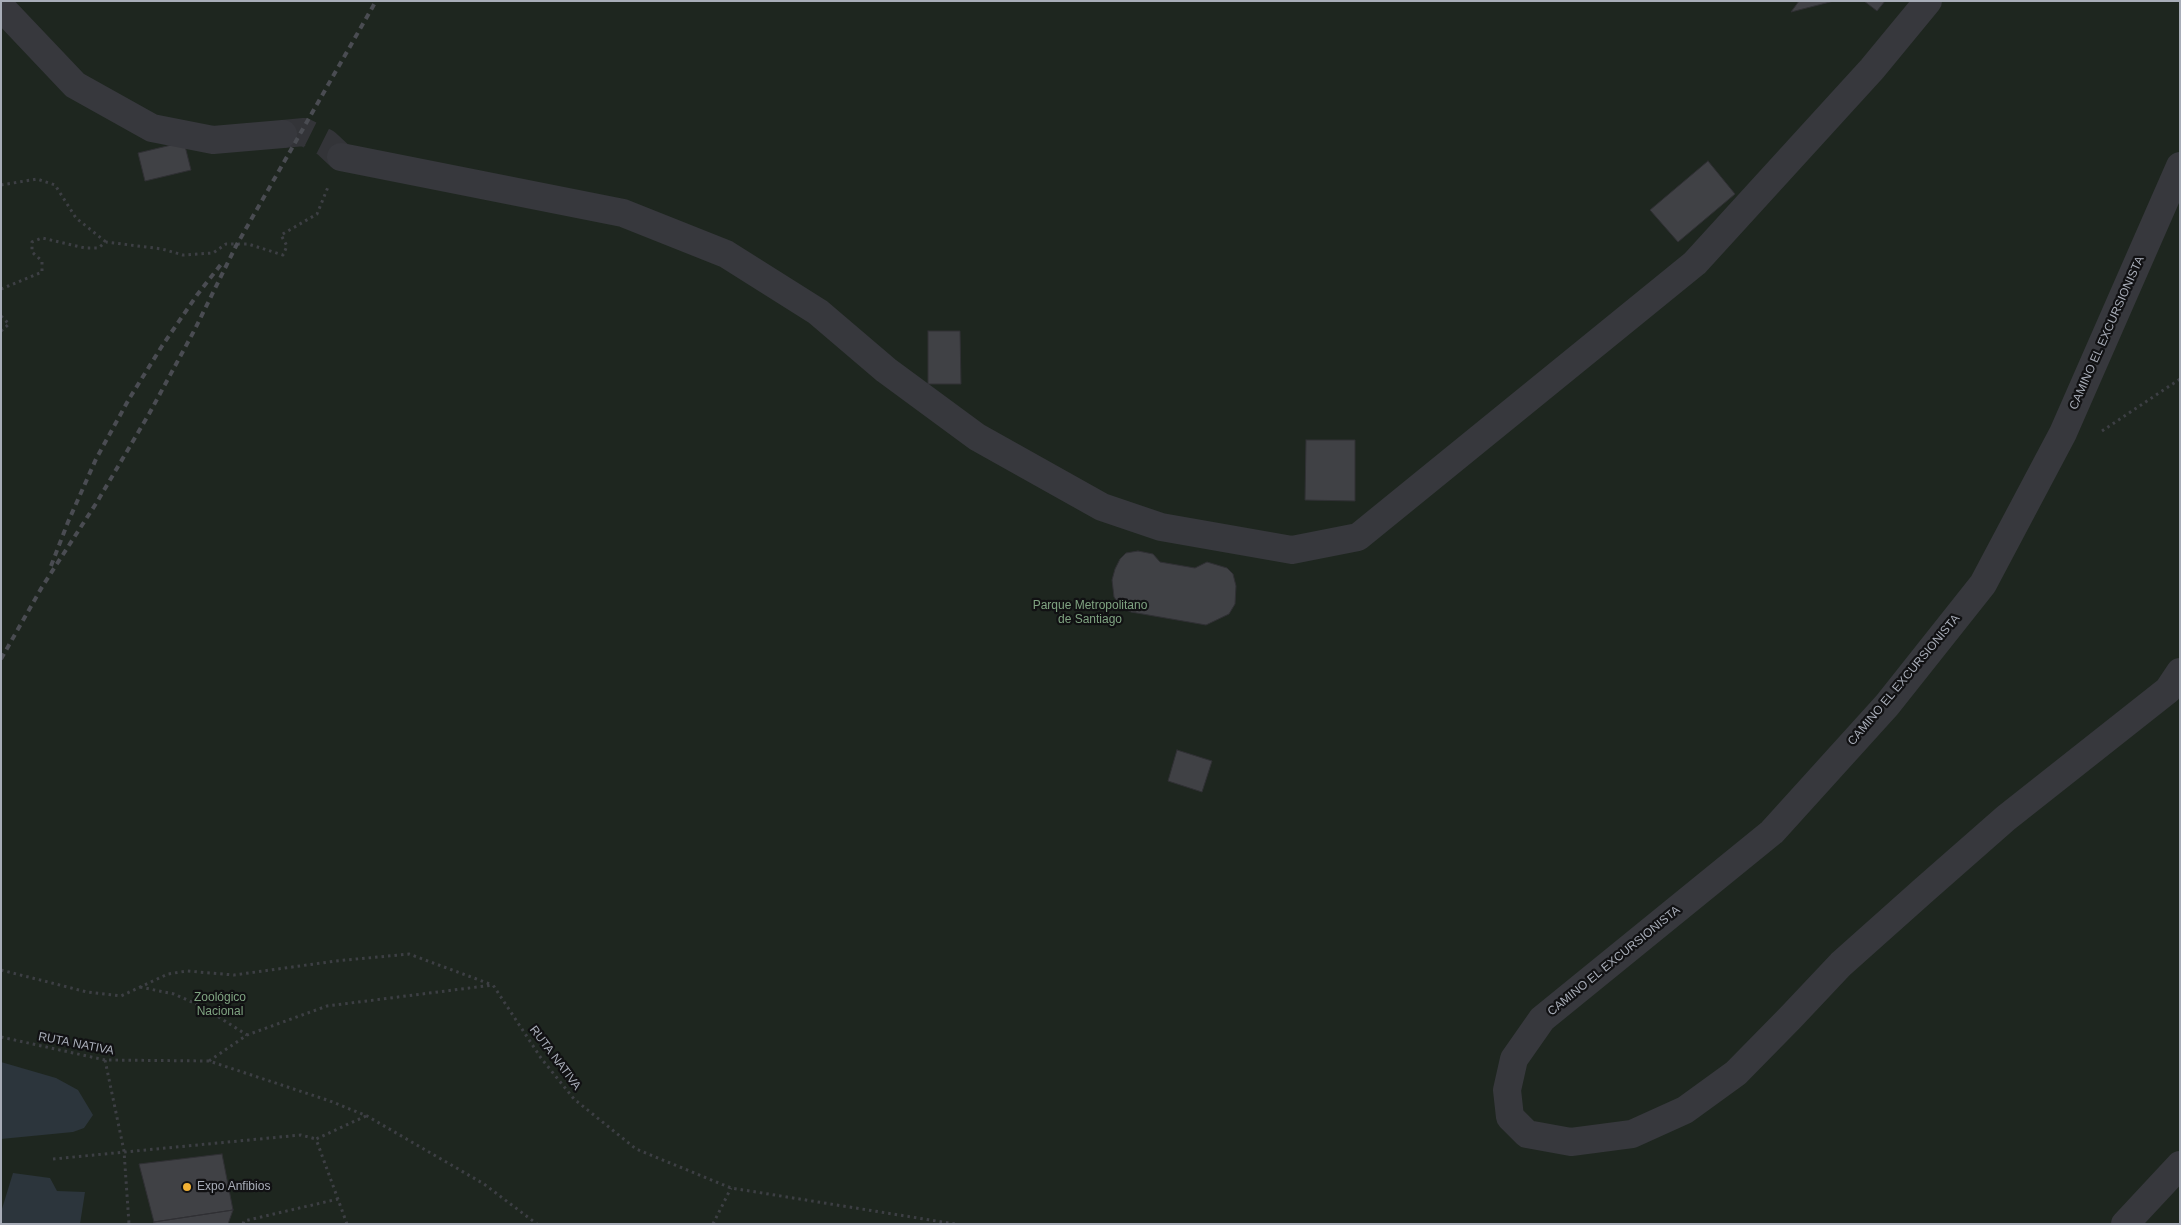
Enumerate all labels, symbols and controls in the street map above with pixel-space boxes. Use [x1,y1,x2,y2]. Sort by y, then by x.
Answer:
street label: CAMINO EL EXCURSIONISTA [2067,254,2147,412]
park label: Parque Metropolitano de Santiago [1033,599,1147,627]
street label: CAMINO EL EXCURSIONISTA [1845,612,1963,748]
street label: CAMINO EL EXCURSIONISTA [1545,903,1683,1019]
park label: Zoológico Nacional [194,991,246,1019]
street label: RUTA NATIVA [526,1023,584,1093]
street label: RUTA NATIVA [37,1030,115,1058]
place label: Expo Anfibios [197,1180,270,1194]
marker: Expo Anfibios [181,1181,193,1193]

